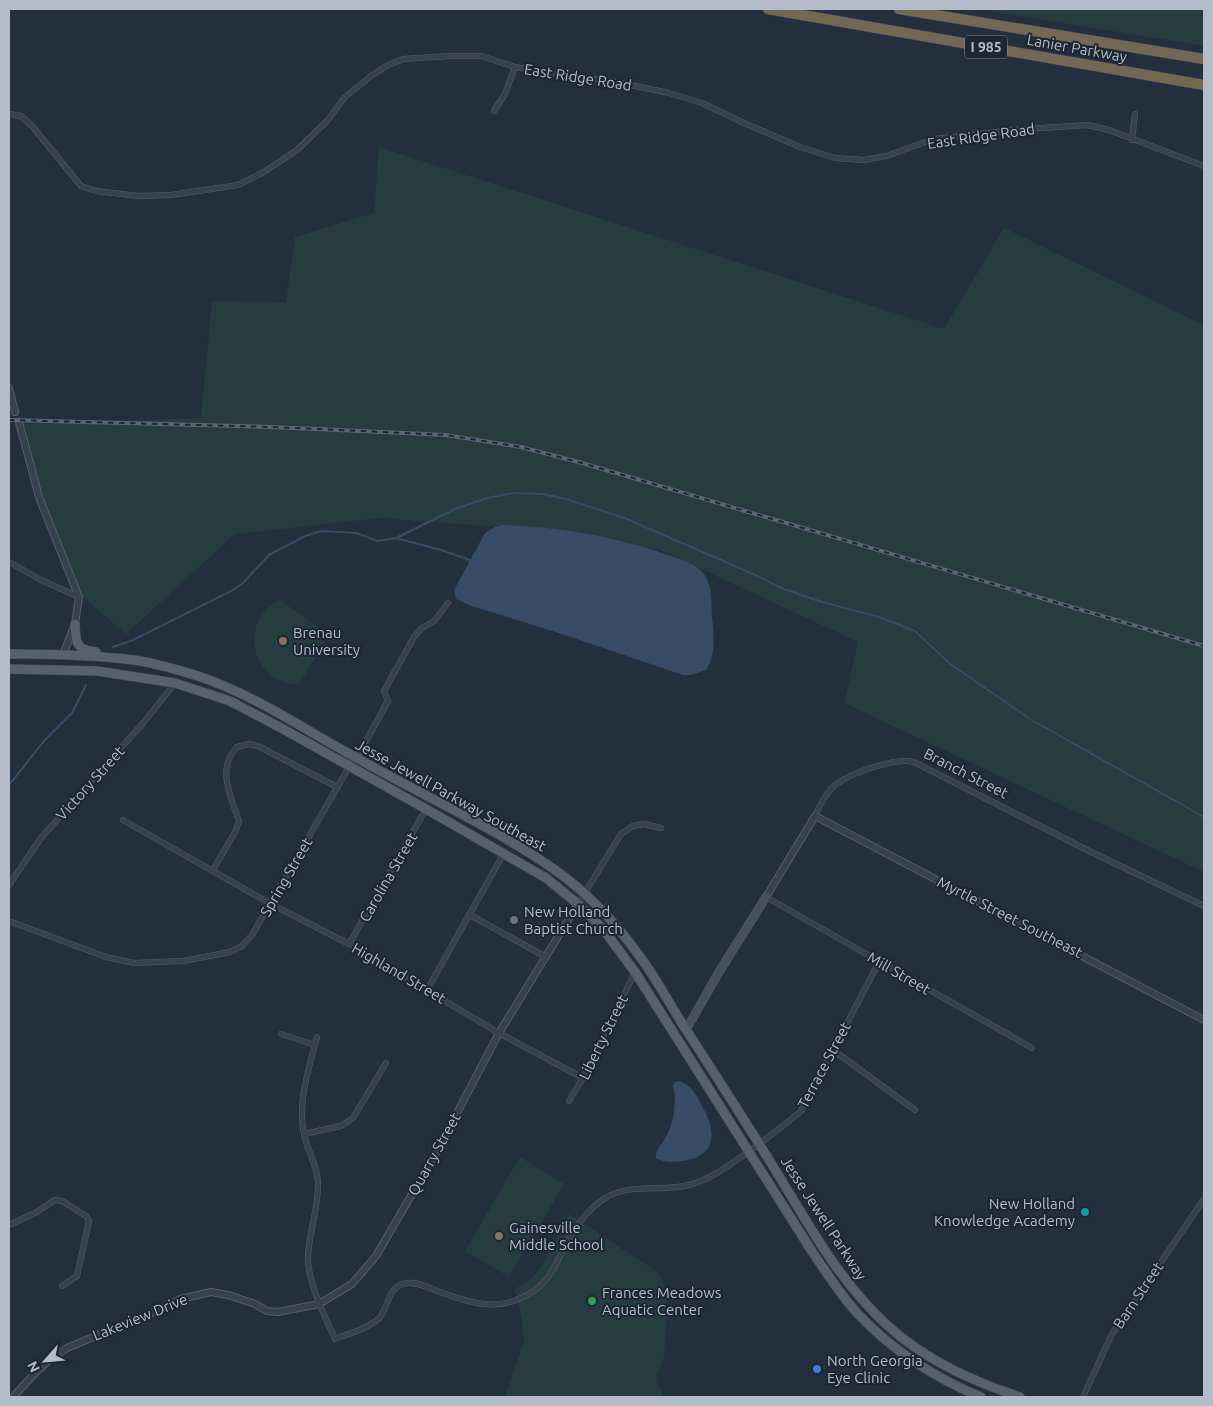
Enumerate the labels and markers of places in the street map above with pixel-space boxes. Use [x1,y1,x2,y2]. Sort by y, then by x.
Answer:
place label: Brenau University [293,624,360,658]
marker: Brenau University [277,635,289,647]
place label: New Holland Baptist Church [524,903,623,937]
marker: New Holland Baptist Church [508,914,520,926]
place label: New Holland Knowledge Academy [934,1195,1075,1229]
marker: New Holland Knowledge Academy [1079,1206,1091,1218]
place label: Gainesville Middle School [509,1219,604,1253]
marker: Gainesville Middle School [493,1230,505,1242]
place label: Frances Meadows Aquatic Center [602,1284,721,1318]
marker: Frances Meadows Aquatic Center [586,1295,598,1307]
place label: North Georgia Eye Clinic [827,1352,923,1386]
marker: North Georgia Eye Clinic [811,1363,823,1375]

